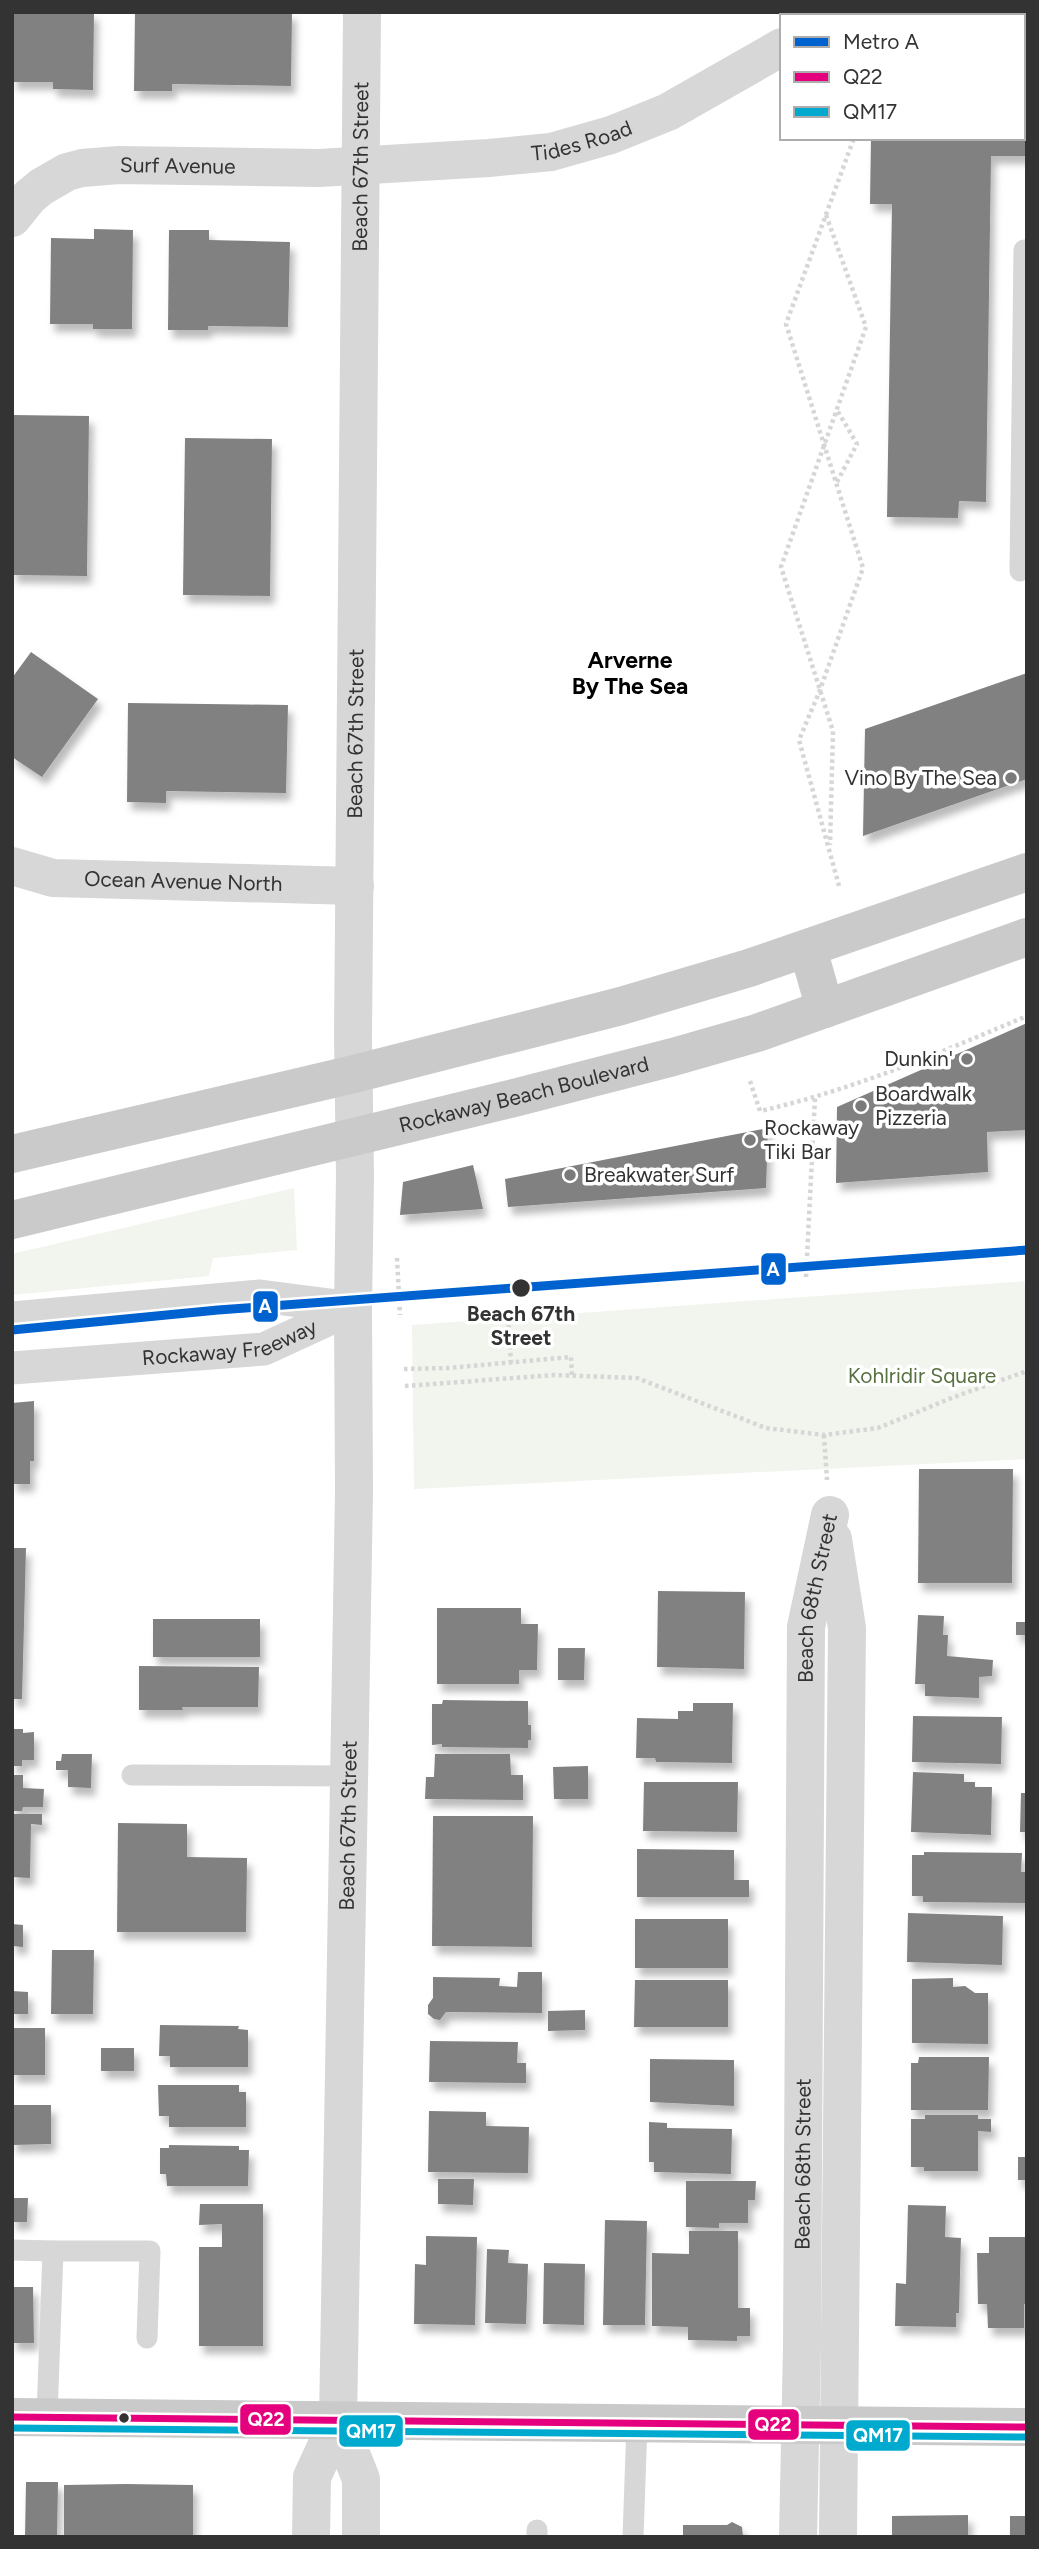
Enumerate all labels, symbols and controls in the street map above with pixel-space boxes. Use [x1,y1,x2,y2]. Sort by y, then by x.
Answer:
legend [780,14,1025,140]
text: Metro A [843,29,919,54]
text: Q22 [843,64,883,89]
street label: Beach 67th Street [347,81,373,252]
text: QM17 [843,99,897,124]
street label: Tides Road [530,115,635,166]
street label: Surf Avenue [120,152,236,179]
district label: Arverne By The Sea [572,646,688,700]
street label: Beach 67th Street [342,648,368,819]
place label: Vino By The Sea [844,765,997,790]
marker: Vino By The Sea [1003,770,1019,786]
street label: Ocean Avenue North [84,866,283,896]
place label: Dunkin' [884,1046,953,1071]
street label: Rockaway Beach Boulevard [396,1051,651,1138]
marker: Dunkin' [959,1051,975,1067]
place label: Boardwalk Pizzeria [875,1081,973,1130]
marker: Boardwalk Pizzeria [853,1098,869,1114]
place label: Rockaway Tiki Bar [764,1115,859,1164]
marker: Rockaway Tiki Bar [742,1132,758,1148]
place label: Breakwater Surf [584,1162,735,1187]
marker: Breakwater Surf [562,1167,578,1183]
line badge: A [760,1252,787,1286]
text: A [766,1258,780,1281]
marker: Beach 67th Street [510,1277,532,1299]
line badge: A [252,1290,279,1323]
text: A [258,1295,272,1318]
place label: Beach 67th Street [467,1301,575,1350]
street label: Rockaway Freeway [141,1313,321,1370]
park label: Kohlridir Square [848,1363,996,1388]
street label: Beach 68th Street [793,1511,842,1683]
street label: Beach 67th Street [334,1740,362,1911]
street label: Beach 68th Street [790,2078,815,2250]
line badge: Q22 [239,2403,292,2436]
text: Q22 [248,2408,285,2431]
line badge: Q22 [747,2408,800,2441]
unlabelled marker [117,2411,131,2425]
text: Q22 [755,2413,792,2436]
line badge: QM17 [338,2414,404,2448]
line badge: QM17 [845,2419,911,2452]
text: QM17 [346,2420,396,2443]
text: QM17 [853,2424,903,2447]

